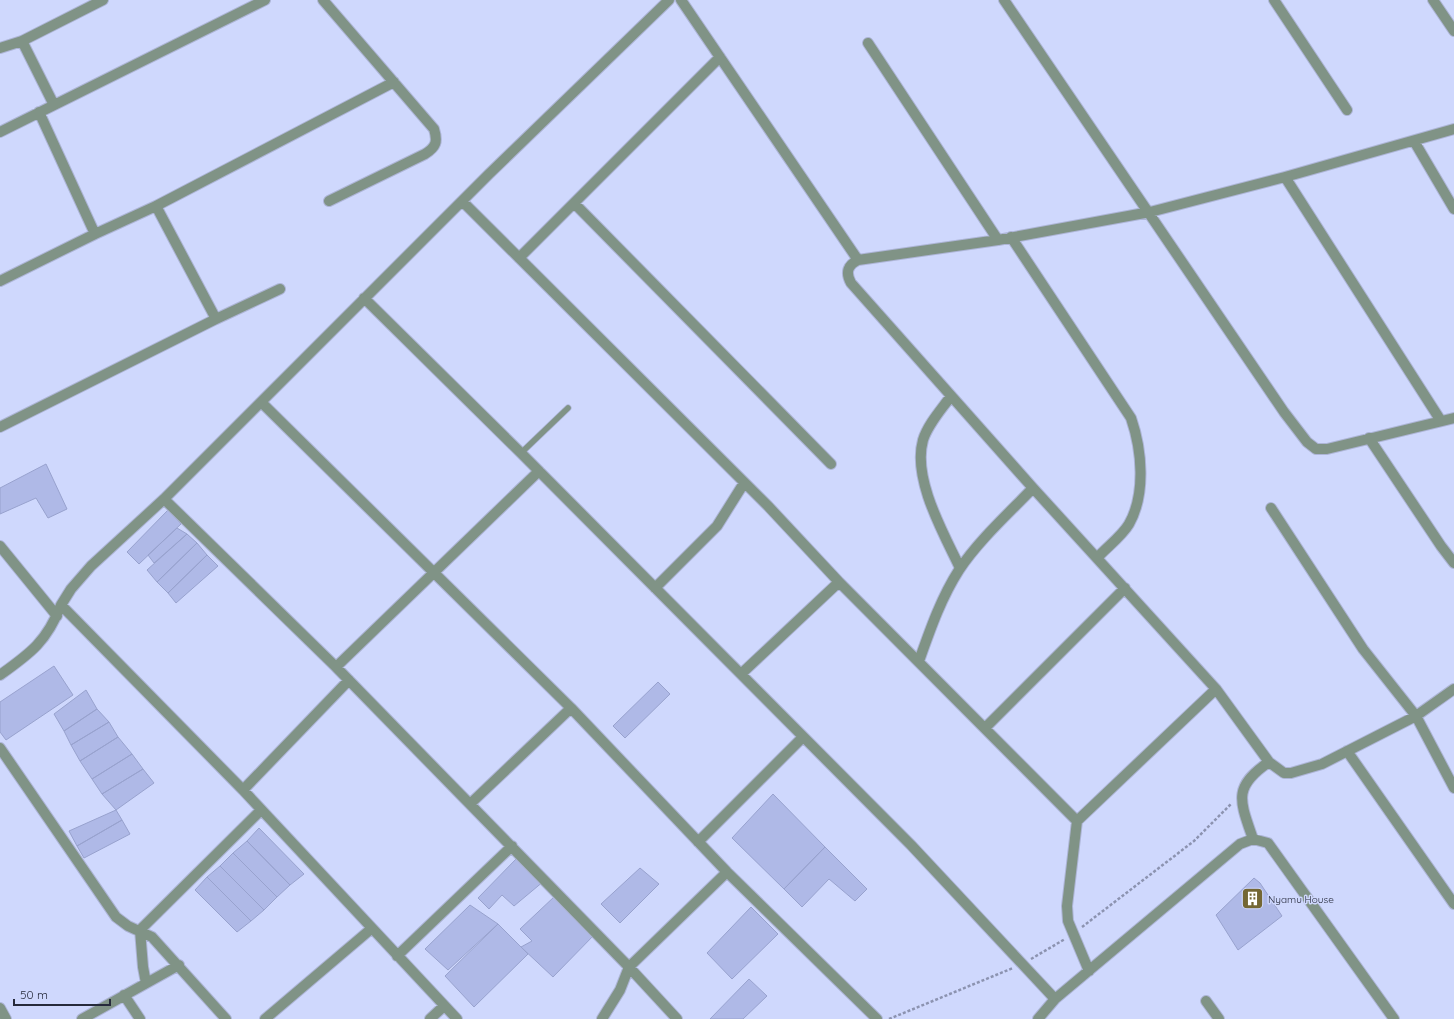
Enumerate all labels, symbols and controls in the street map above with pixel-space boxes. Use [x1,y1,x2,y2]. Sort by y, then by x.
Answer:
building icon: Nyamu House [1239,886,1265,912]
place label: Nyamu House [1268,893,1334,906]
scale bar [14,981,110,1007]
text: 50 m [20,987,48,1002]

